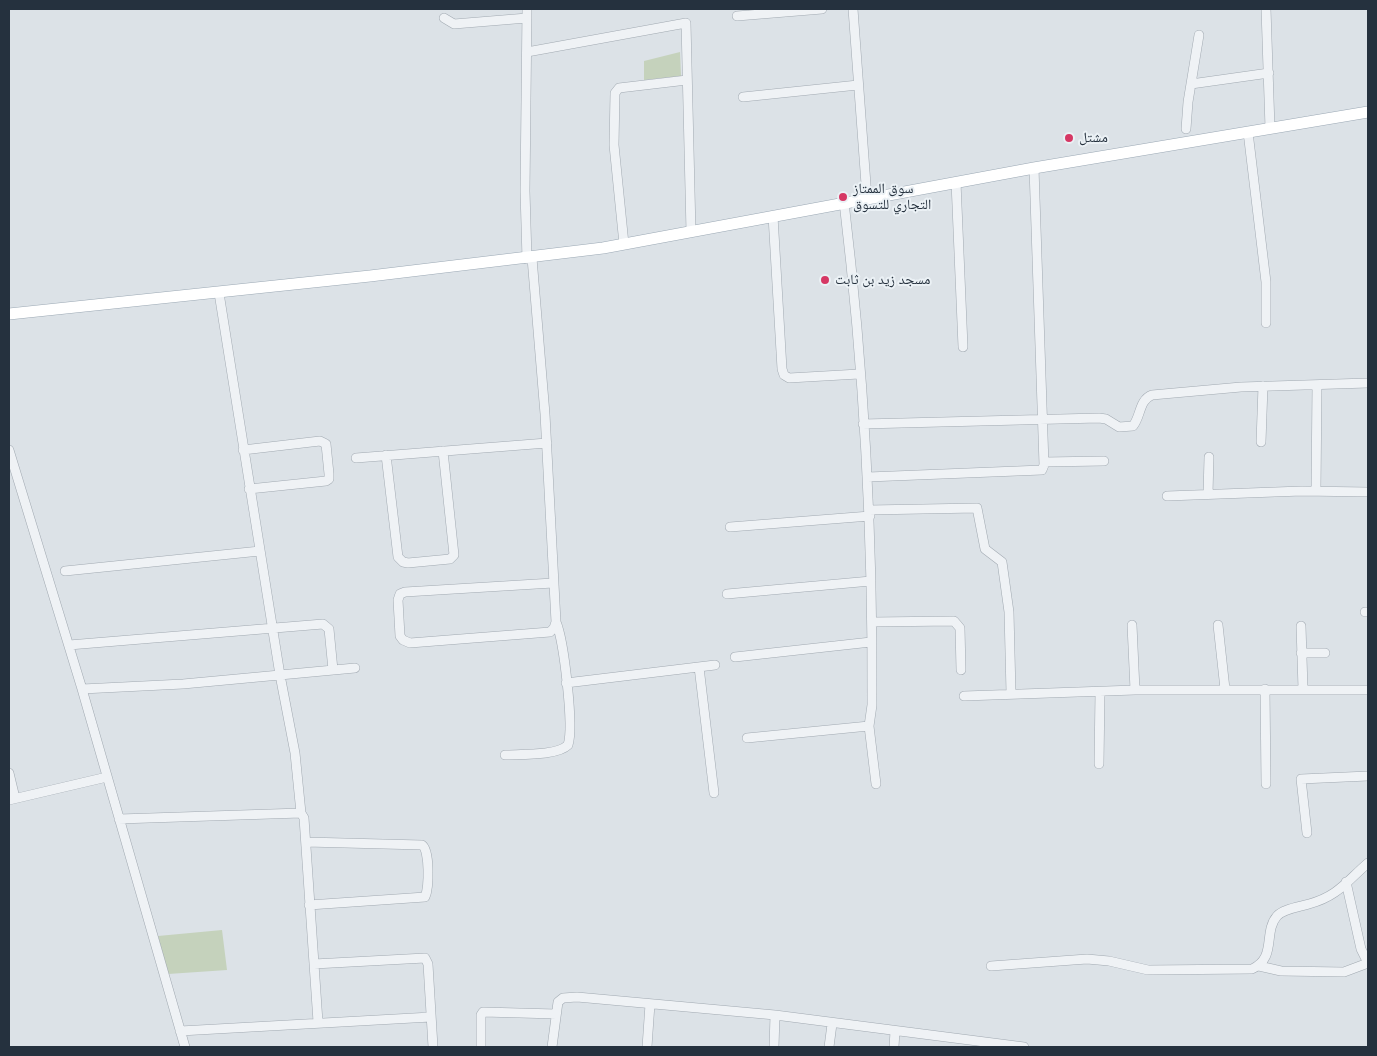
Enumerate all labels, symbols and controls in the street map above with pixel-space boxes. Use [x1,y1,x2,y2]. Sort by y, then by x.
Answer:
place label: مشتل [1079,130,1108,146]
marker: مشتل [1063,132,1075,144]
place label: سوق الممتاز التجاري للتسوق [853,181,931,213]
marker: سوق الممتاز التجاري للتسوق [837,191,849,203]
place label: مسجد زيد بن ثابت [835,272,930,288]
marker: مسجد زيد بن ثابت [819,274,831,286]

